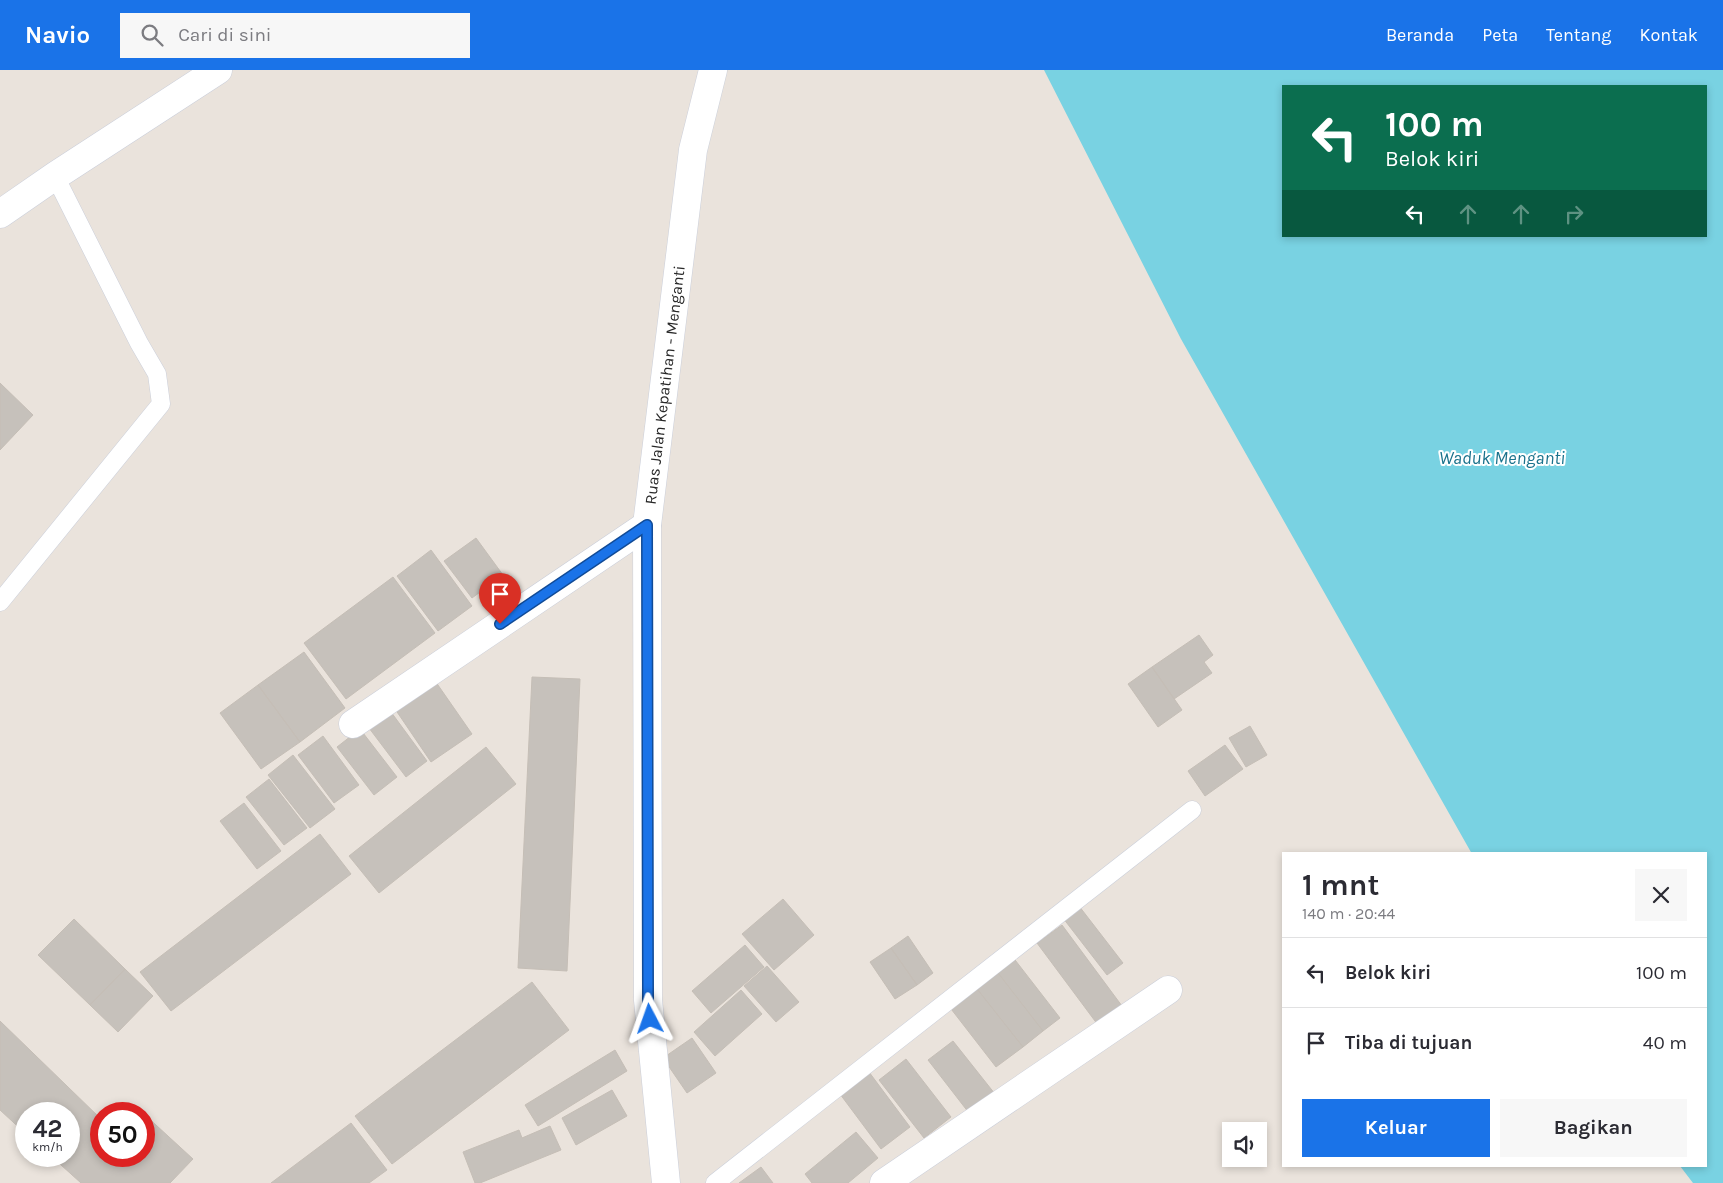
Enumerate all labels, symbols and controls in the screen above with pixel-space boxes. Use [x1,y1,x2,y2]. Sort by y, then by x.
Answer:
search box [120,13,470,58]
text: Navio [25,21,90,49]
icon: search [138,21,166,49]
text: Cari di sini [178,24,272,46]
text: Beranda [1386,24,1454,46]
text: Peta [1482,24,1518,46]
text: Tentang [1546,24,1612,46]
text: Kontak [1640,24,1698,46]
text: 100 m [1385,104,1484,145]
icon: left [1302,105,1367,170]
text: Belok kiri [1385,146,1479,172]
icon: left [1401,200,1429,228]
icon: ahead [1454,200,1482,228]
icon: ahead [1507,200,1535,228]
icon: right [1560,200,1588,228]
street label: Ruas Jalan Kepatihan - Menganti [641,264,689,506]
water label: Waduk Menganti [1439,447,1565,469]
pin [479,573,521,624]
icon: arrive [486,580,514,608]
text: 1 mnt [1302,867,1379,903]
button: close [1635,869,1687,921]
text: 140 m · 20:44 [1302,904,1395,923]
icon: left [1302,959,1330,987]
text: Belok kiri [1345,962,1431,984]
text: 100 m [1636,962,1687,984]
position arrow [623,992,675,1044]
icon: arrive [1302,1029,1330,1057]
text: Tiba di tujuan [1345,1032,1472,1054]
text: 40 m [1643,1032,1687,1054]
button: Keluar [1302,1099,1490,1157]
button: Bagikan [1500,1099,1687,1157]
speed limit sign: 50 [90,1102,155,1167]
text: 42 [32,1114,63,1143]
map controls [1222,1122,1267,1167]
button: sound [1222,1122,1267,1167]
text: km/h [32,1140,63,1154]

